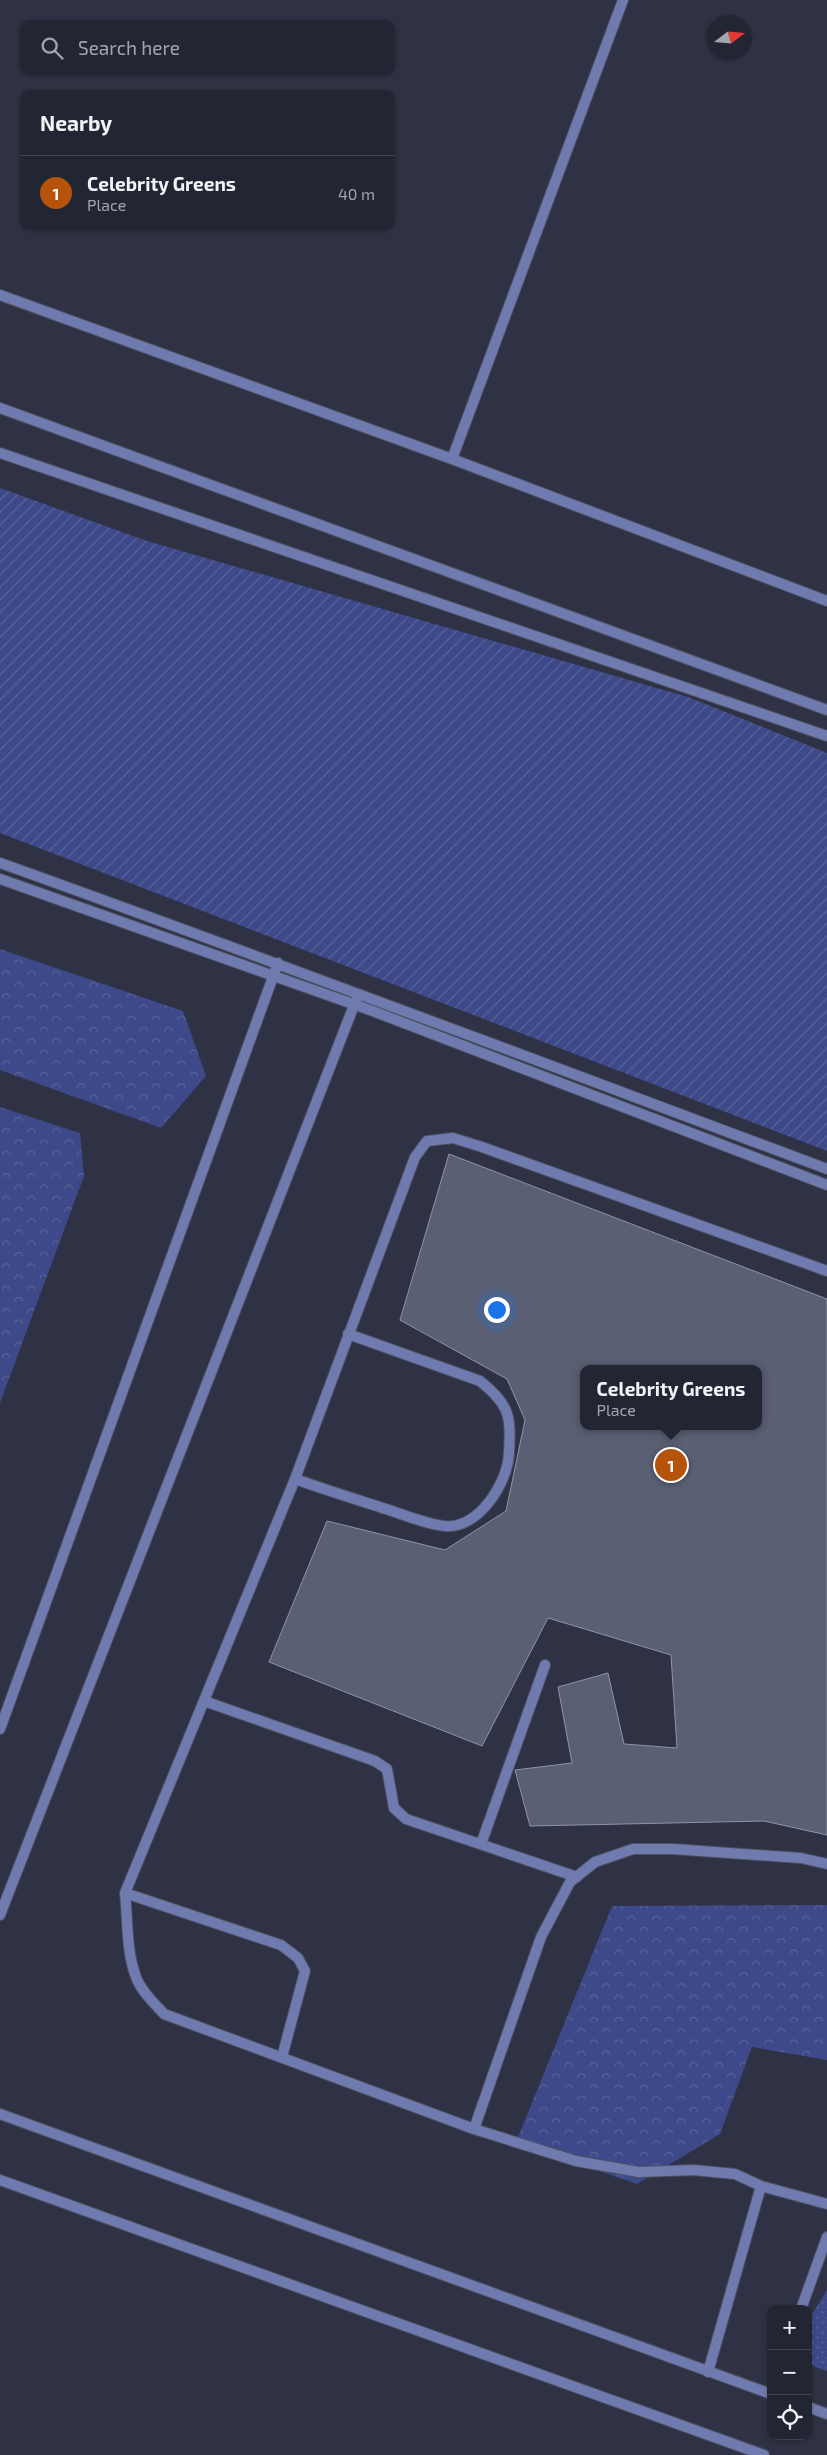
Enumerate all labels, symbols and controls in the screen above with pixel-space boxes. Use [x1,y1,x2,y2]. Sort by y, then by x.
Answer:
north arrow [707,15,752,60]
search box [20,20,395,75]
icon: search [38,34,66,62]
text: Search here [78,36,180,59]
text: Nearby [40,110,112,135]
text: Celebrity Greens [87,172,236,195]
text: 1 [53,184,59,203]
text: 40 m [338,184,375,203]
text: Place [87,195,126,214]
your location [484,1297,510,1323]
popup [580,1365,762,1430]
text: Celebrity Greens [597,1377,745,1400]
text: Place [597,1400,636,1419]
pin: 1 [655,1446,687,1484]
map controls [767,2305,812,2440]
button: + [767,2305,812,2350]
button: − [767,2350,812,2395]
button: locate [767,2395,812,2440]

